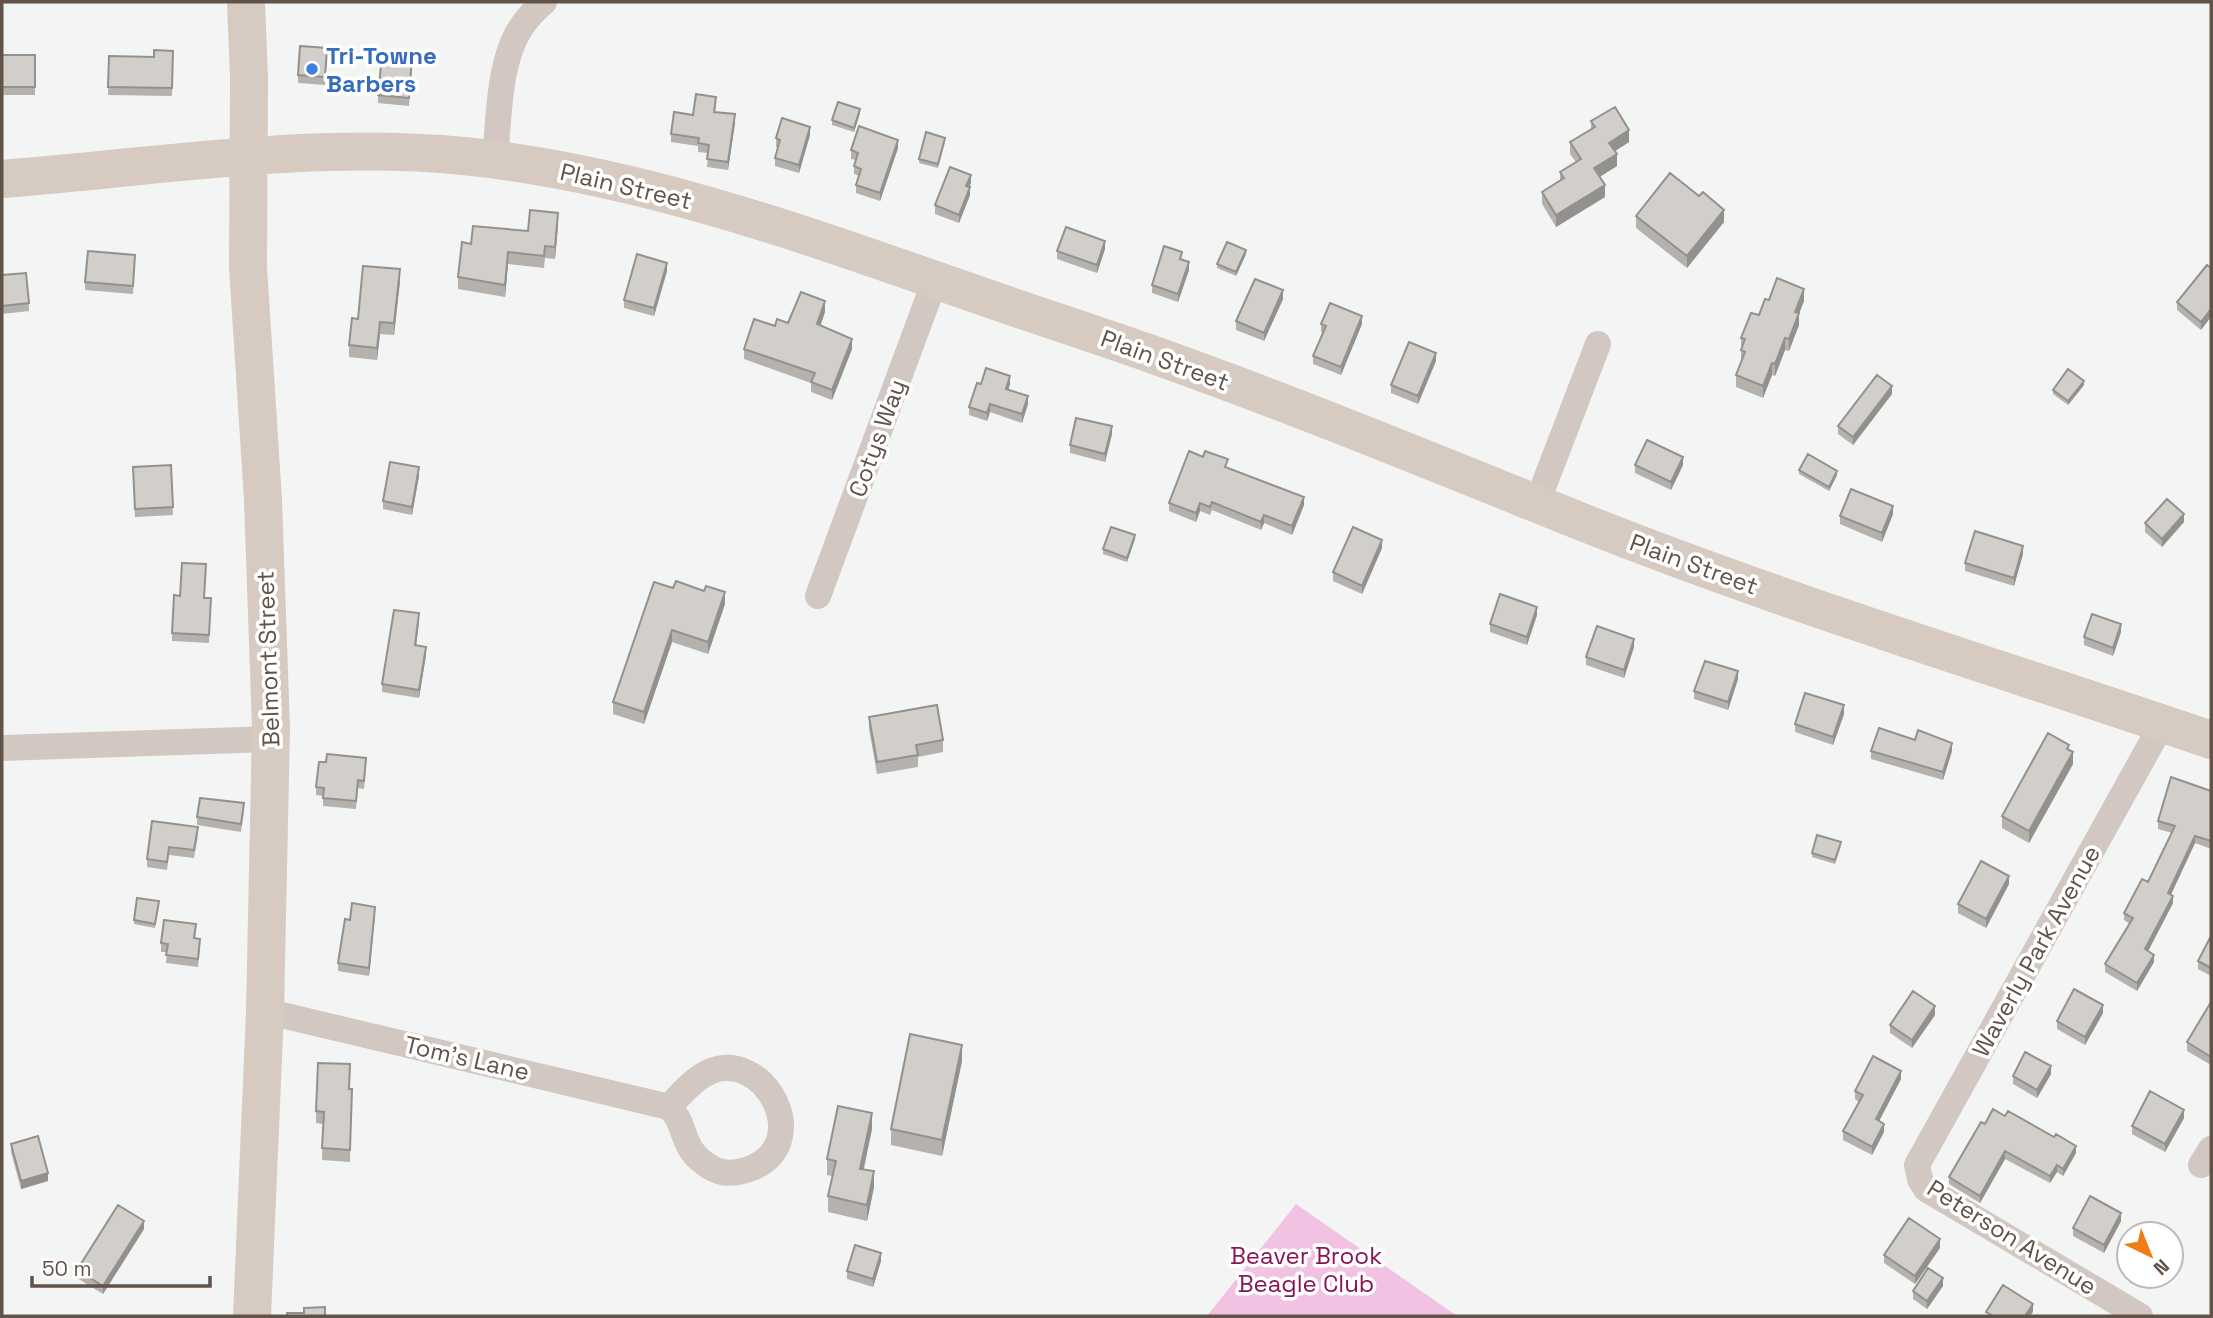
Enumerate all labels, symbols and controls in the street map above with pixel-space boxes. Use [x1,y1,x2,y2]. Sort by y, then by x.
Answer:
place label: Tri-Towne Barbers [326,40,437,99]
marker: Tri-Towne Barbers [304,61,320,77]
street label: Plain Street [557,156,695,216]
street label: Plain Street [1097,322,1233,398]
street label: Cotys Way [841,375,913,501]
street label: Plain Street [1626,526,1762,602]
street label: Belmont Street [249,570,287,748]
street label: Waverly Park Avenue [1965,840,2107,1062]
street label: Tom's Lane [402,1029,532,1087]
street label: Peterson Avenue [1921,1172,2103,1302]
north arrow [2115,1220,2185,1290]
park label: Beaver Brook Beagle Club [1230,1240,1382,1299]
scale bar [32,1244,210,1288]
text: N [2148,1254,2174,1281]
text: 50 m [42,1255,92,1282]

